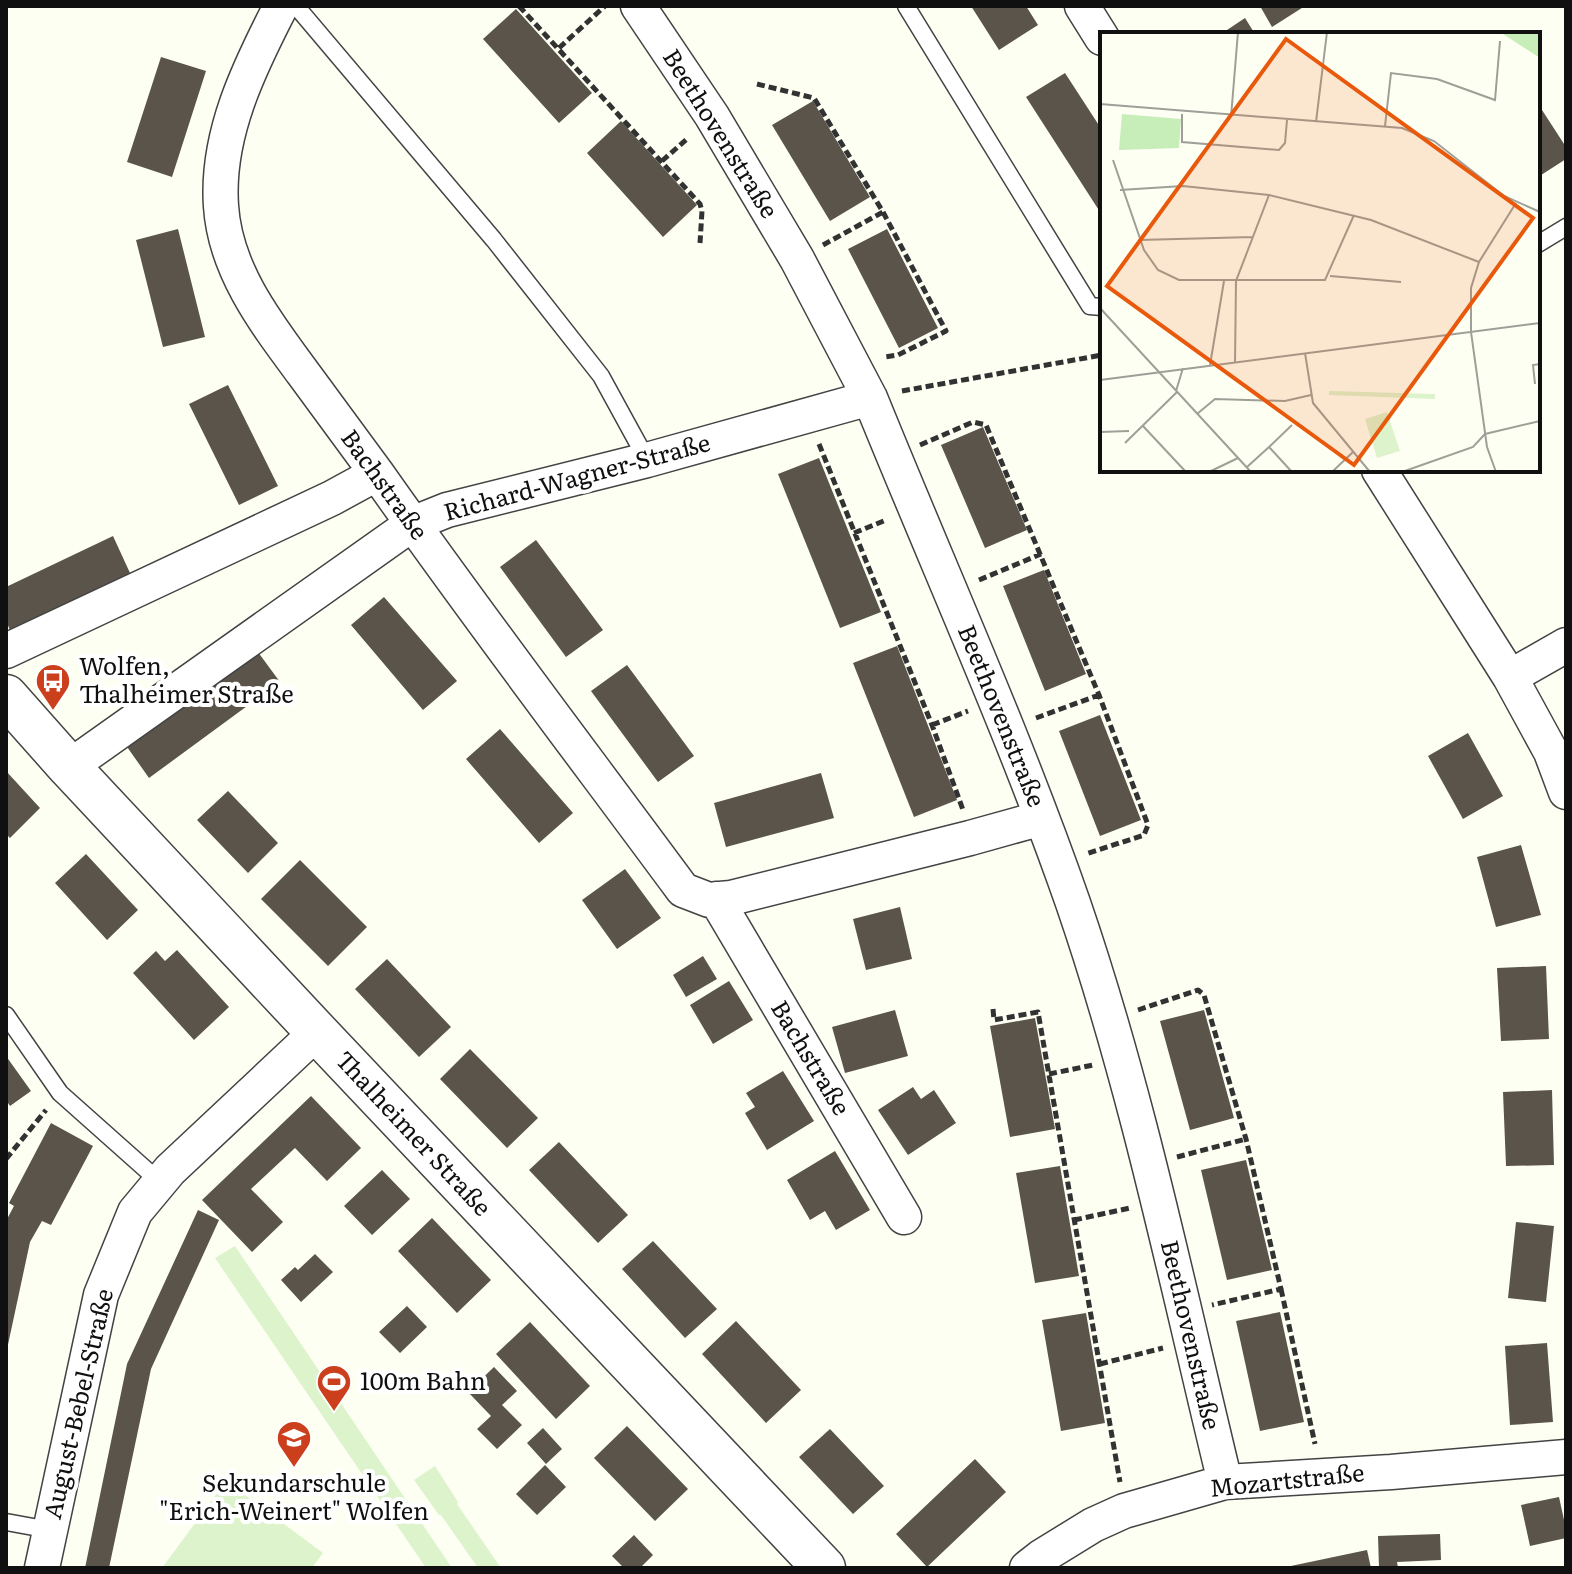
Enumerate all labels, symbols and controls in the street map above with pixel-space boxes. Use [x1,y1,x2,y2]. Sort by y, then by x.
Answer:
inset map [1100,32,1540,472]
street label: Beethovenstraße [656,41,788,224]
street label: Bachstraße [334,421,438,546]
street label: Richard-Wagner-Straße [439,423,714,528]
street label: Beethovenstraße [951,619,1056,811]
place label: Wolfen, Thalheimer Straße [79,647,294,710]
bus stop icon: Wolfen, Thalheimer Straße [34,662,72,712]
street label: Bachstraße [764,992,860,1121]
street label: Thalheimer Straße [329,1042,501,1223]
street label: Beethovenstraße [1154,1236,1231,1433]
street label: August-Bebel-Straße [33,1285,120,1522]
place label: 100m Bahn [360,1362,486,1397]
sports icon: 100m Bahn [315,1363,353,1413]
school or university icon: Sekundarschule "Erich-Weinert" Wolfen [275,1419,313,1469]
street label: Mozartstraße [1208,1453,1366,1504]
place label: Sekundarschule "Erich-Weinert" Wolfen [159,1464,429,1527]

